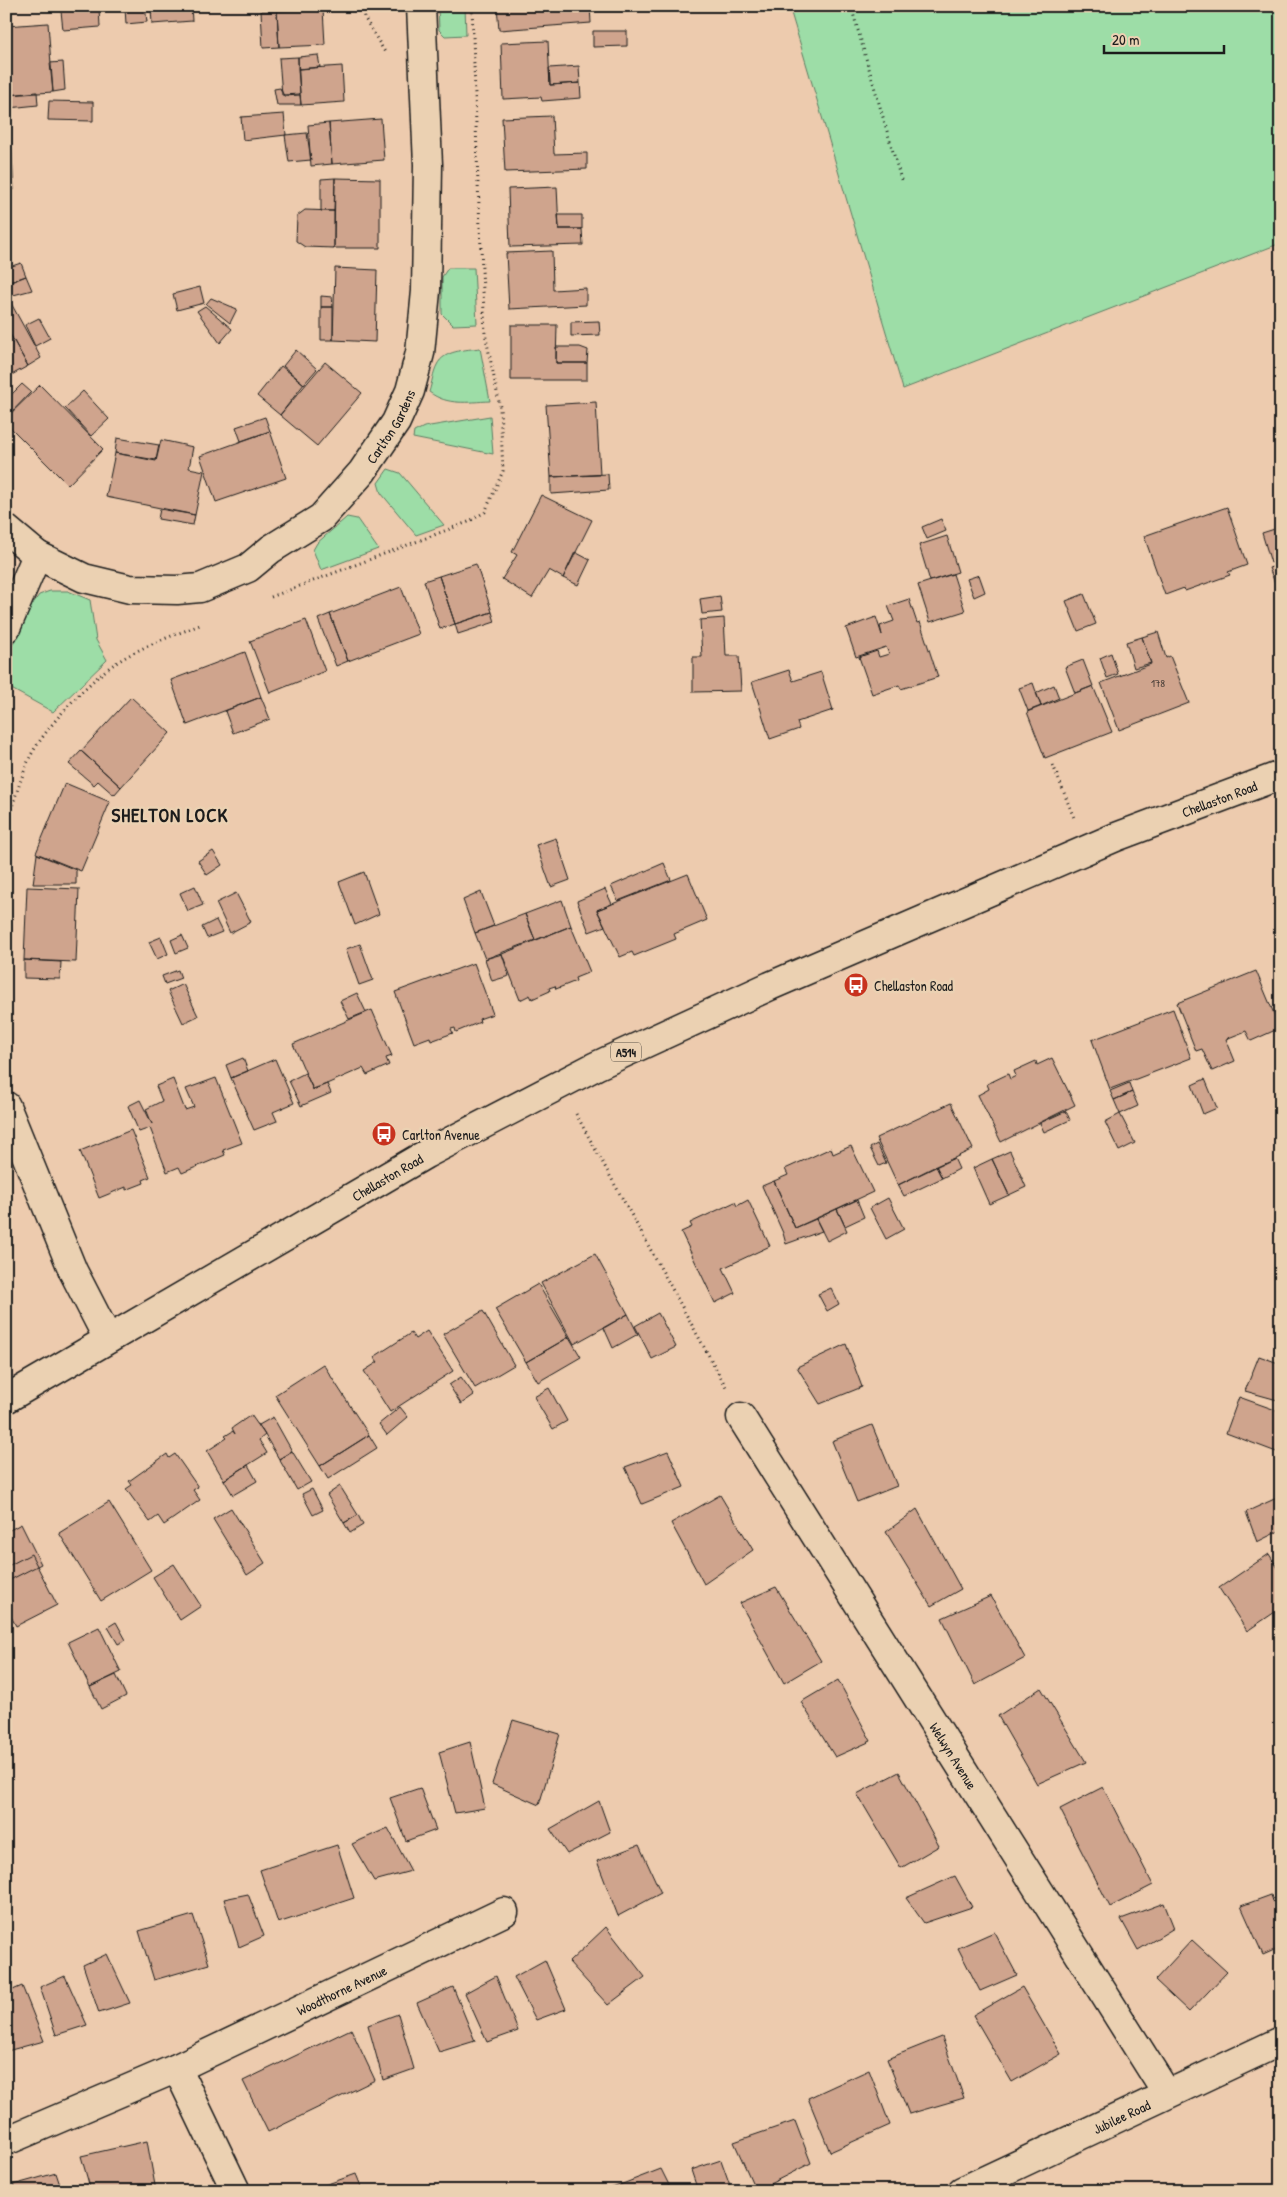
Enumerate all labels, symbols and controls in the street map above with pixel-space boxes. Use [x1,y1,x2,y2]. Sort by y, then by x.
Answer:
scale bar [1104,22,1224,54]
text: 20 m [1112,29,1139,50]
street label: Carlton Gardens [361,386,419,467]
house number: 178 [1151,676,1165,690]
street label: Chellaston Road [1179,775,1260,821]
district label: SHELTON LOCK [112,802,229,828]
bus stop icon: Chellaston Road [843,972,869,998]
place label: Chellaston Road [874,976,954,995]
road number: A514 [611,1042,641,1062]
bus stop icon: Carlton Avenue [371,1121,397,1147]
place label: Carlton Avenue [402,1125,480,1144]
street label: Chellaston Road [348,1148,426,1205]
street label: Welwyn Avenue [926,1719,982,1793]
street label: Woodthorne Avenue [293,1960,390,2019]
street label: Jubilee Road [1090,2094,1153,2138]

